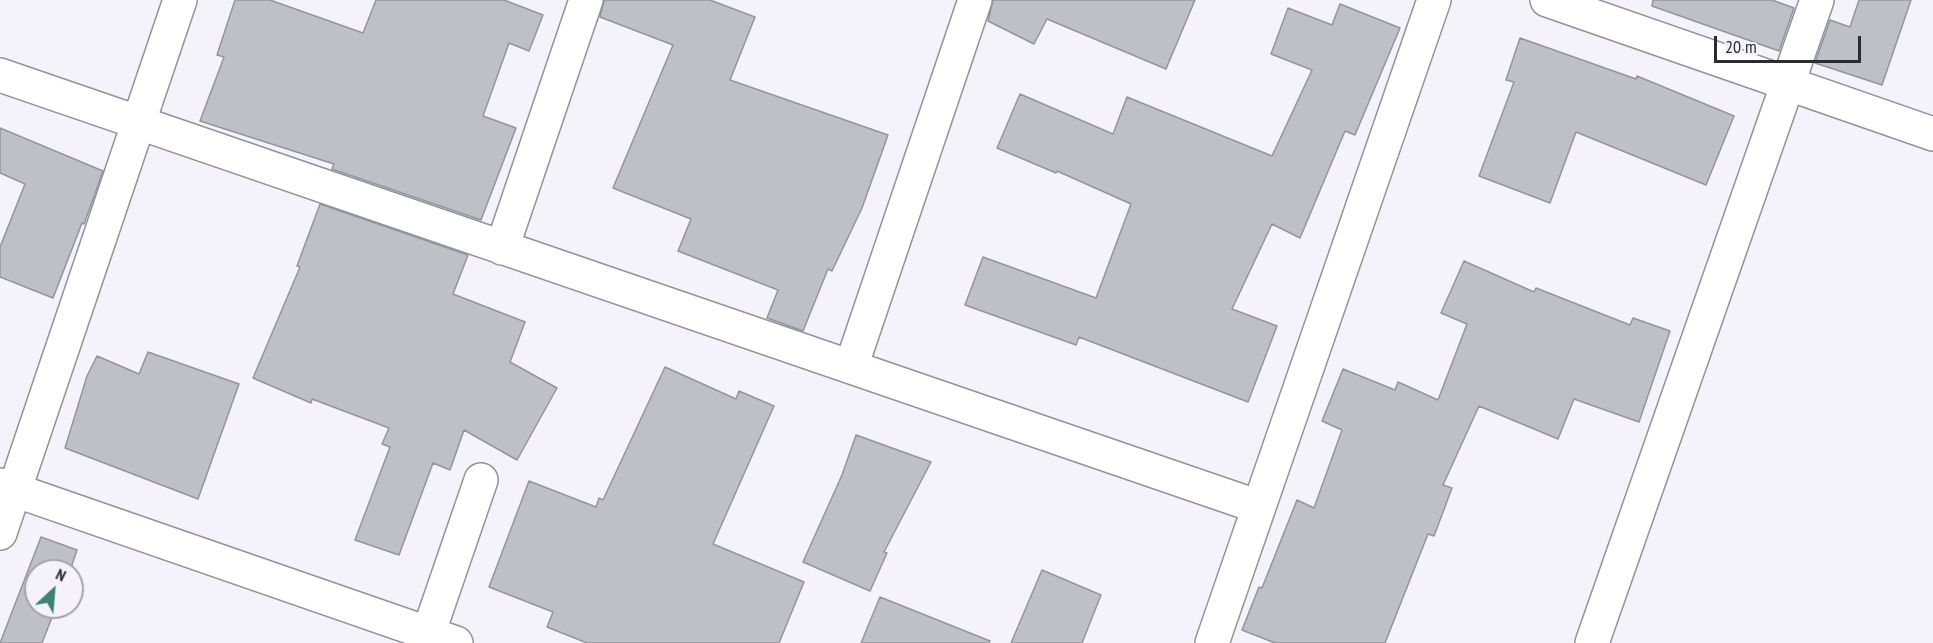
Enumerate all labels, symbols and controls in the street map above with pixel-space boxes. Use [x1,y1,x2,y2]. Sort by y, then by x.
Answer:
scale bar [1717,24,1864,62]
text: 20 m [1725,35,1757,58]
north arrow [24,559,84,619]
text: N [53,564,69,585]

